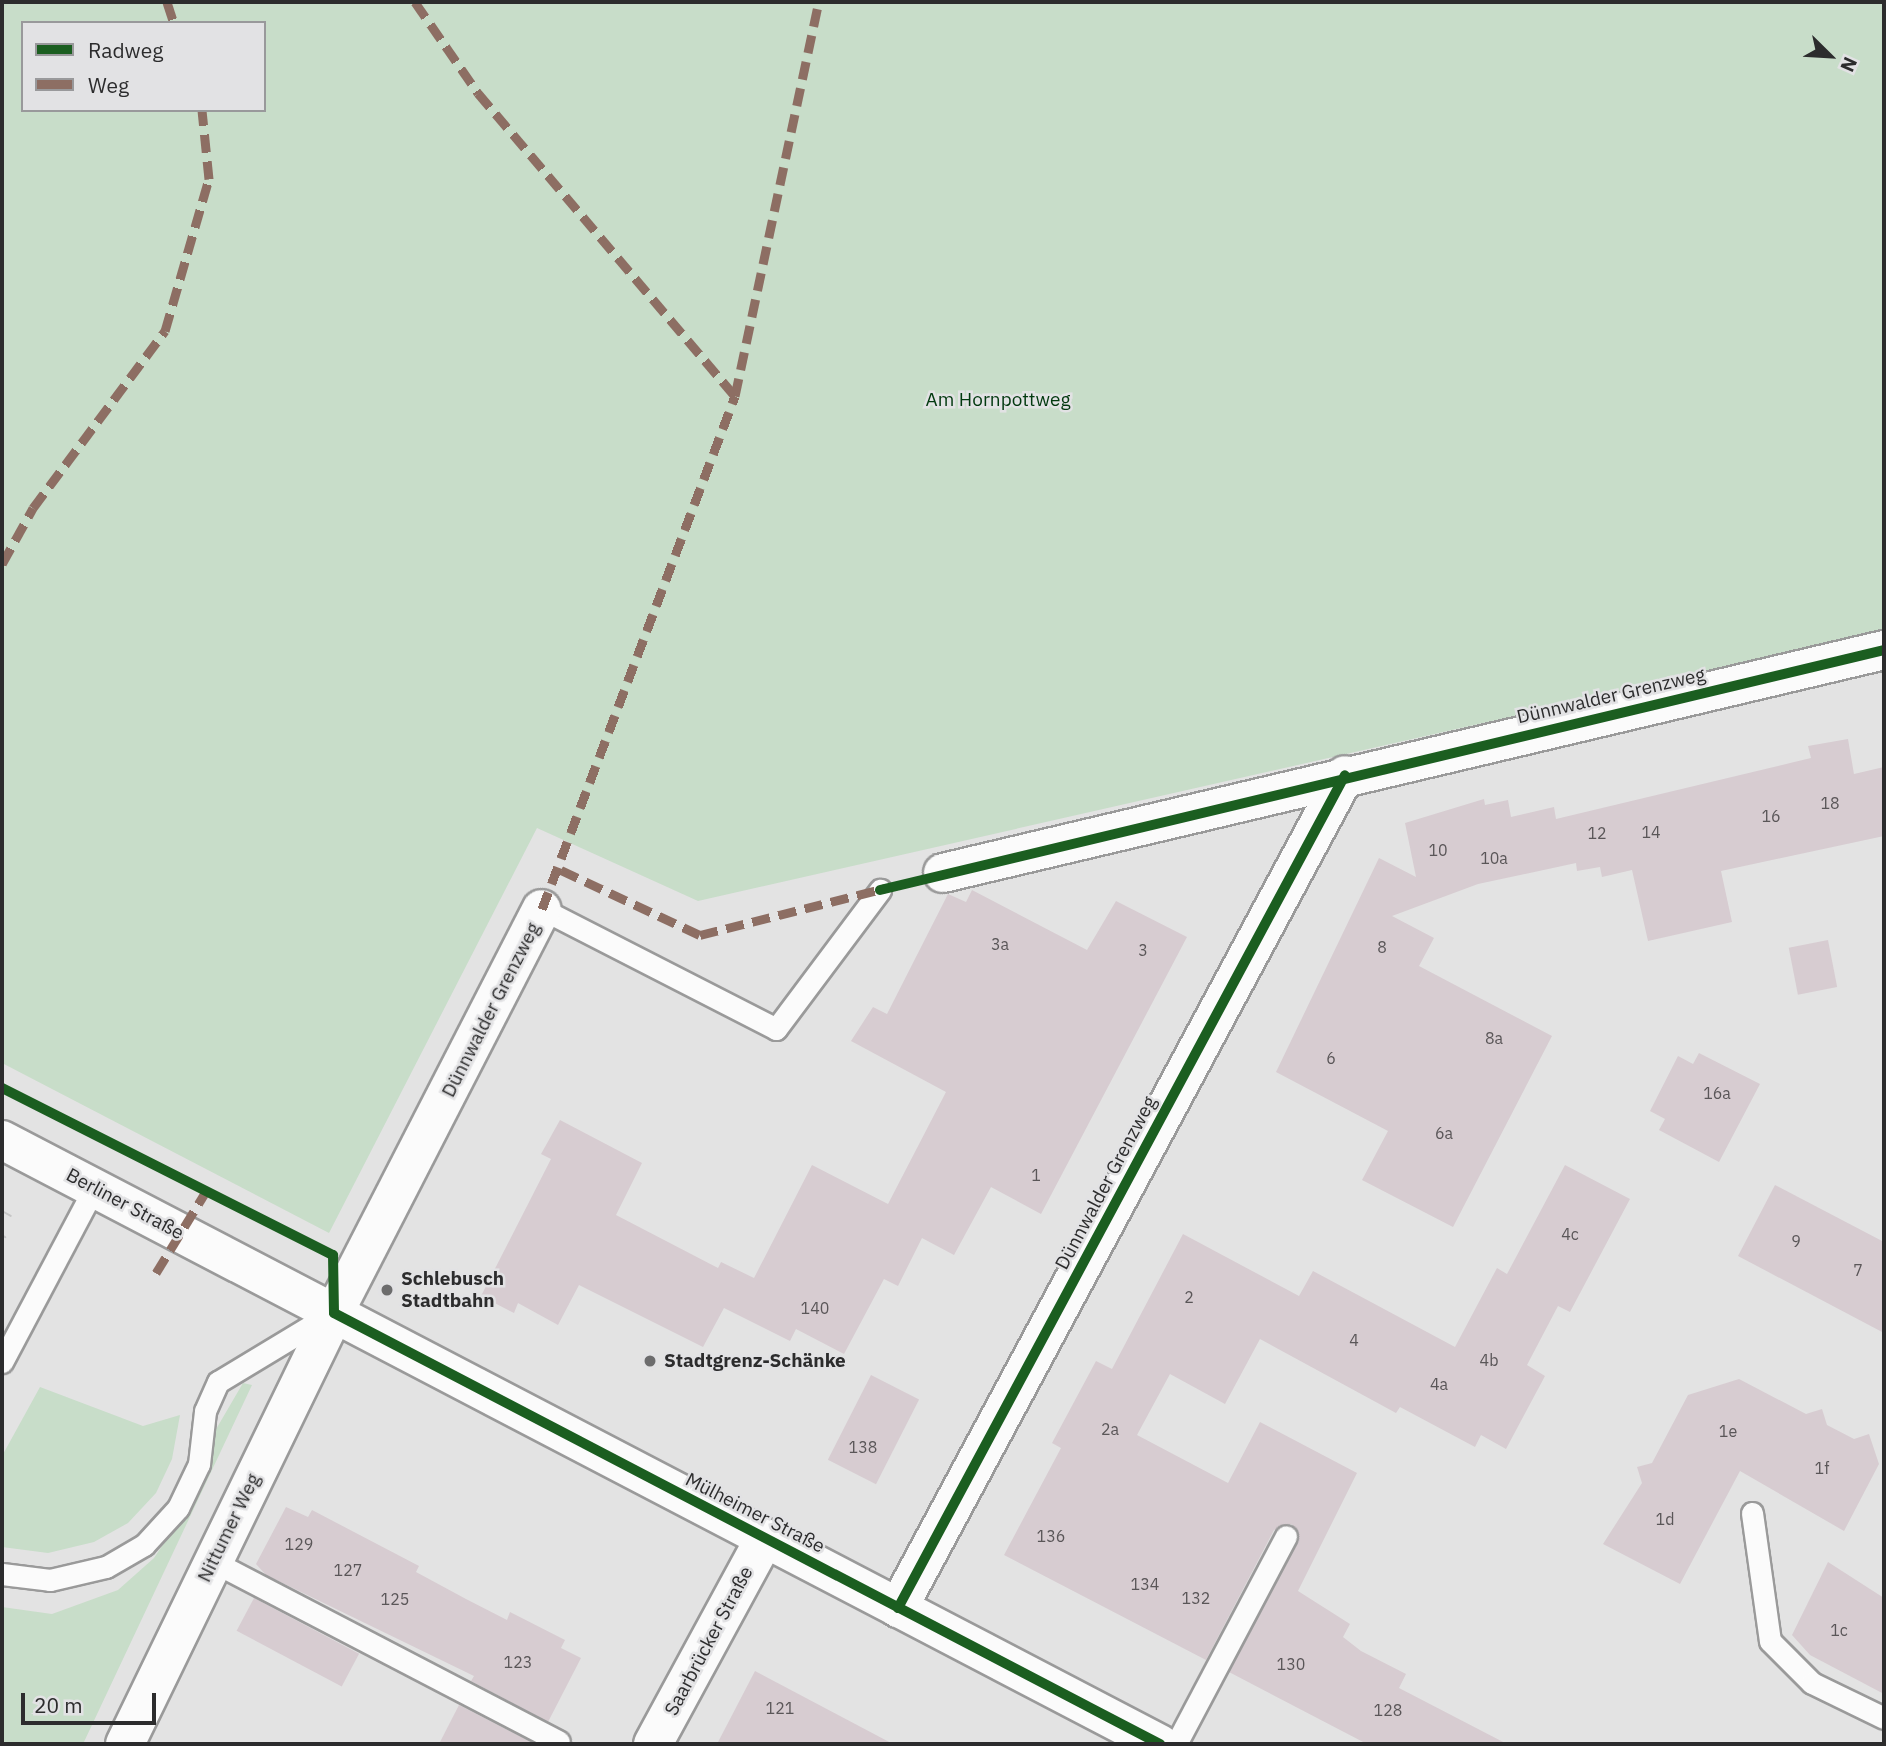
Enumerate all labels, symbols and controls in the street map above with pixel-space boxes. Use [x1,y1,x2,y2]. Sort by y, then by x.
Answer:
legend [21,21,266,112]
north arrow [1795,21,1865,91]
text: Radweg [88,36,163,64]
text: N [1835,53,1863,76]
text: Weg [88,71,129,99]
park label: Am Hornpottweg [926,389,1070,411]
street label: Dünnwalder Grenzweg [1515,663,1707,729]
house number: 18 [1820,793,1840,813]
house number: 16 [1761,806,1781,826]
house number: 14 [1641,822,1661,842]
house number: 12 [1587,823,1607,843]
house number: 10 [1428,840,1448,860]
house number: 10a [1480,848,1508,868]
street label: Dünnwalder Grenzweg [437,919,545,1101]
house number: 3a [991,934,1009,954]
house number: 8 [1377,937,1387,957]
house number: 3 [1138,940,1148,960]
house number: 8a [1485,1028,1503,1048]
house number: 6 [1326,1048,1336,1068]
house number: 16a [1703,1083,1731,1103]
street label: Dünnwalder Grenzweg [1051,1093,1161,1273]
house number: 6a [1435,1123,1453,1143]
street label: Berliner Straße [62,1163,188,1245]
house number: 1 [1031,1165,1041,1185]
house number: 4c [1561,1224,1579,1244]
house number: 9 [1791,1231,1801,1251]
house number: 7 [1853,1260,1863,1280]
place label: Schlebusch Stadtbahn [401,1268,504,1312]
marker: Schlebusch Stadtbahn [379,1282,395,1298]
house number: 2 [1184,1287,1194,1307]
house number: 140 [801,1298,829,1318]
house number: 4 [1349,1330,1359,1350]
place label: Stadtgrenz-Schänke [664,1350,846,1372]
house number: 4b [1480,1350,1498,1370]
marker: Stadtgrenz-Schänke [642,1353,658,1369]
house number: 4a [1430,1374,1448,1394]
house number: 2a [1101,1419,1119,1439]
house number: 1e [1719,1421,1737,1441]
house number: 138 [849,1437,877,1457]
house number: 1f [1815,1458,1829,1478]
street label: Mülheimer Straße [682,1468,828,1558]
street label: Nittumer Weg [193,1470,265,1586]
house number: 1d [1656,1509,1674,1529]
house number: 136 [1037,1526,1065,1546]
house number: 129 [285,1534,313,1554]
house number: 127 [334,1560,362,1580]
street label: Saarbrücker Straße [660,1563,758,1719]
house number: 134 [1131,1574,1159,1594]
house number: 132 [1182,1588,1210,1608]
house number: 125 [381,1589,409,1609]
house number: 1c [1830,1620,1848,1640]
house number: 123 [504,1652,532,1672]
house number: 130 [1277,1654,1305,1674]
scale bar [24,1680,159,1724]
text: 20 m [34,1691,83,1719]
house number: 121 [766,1698,794,1718]
house number: 128 [1374,1700,1402,1720]

